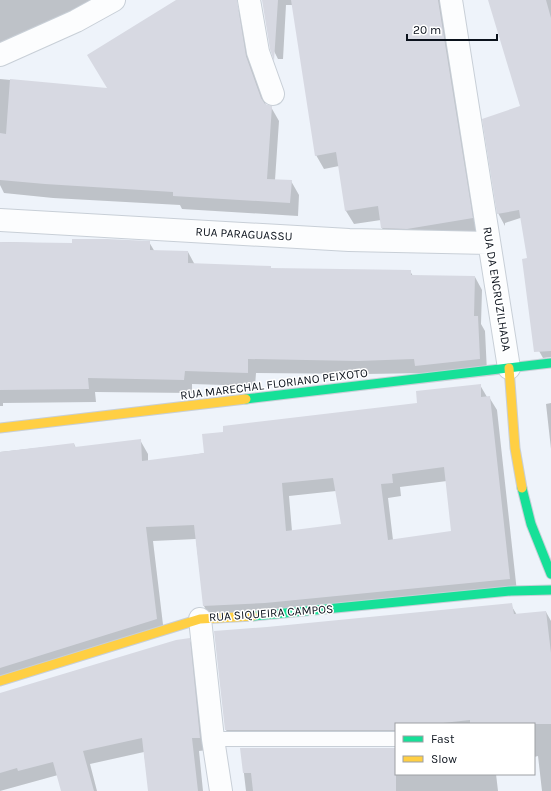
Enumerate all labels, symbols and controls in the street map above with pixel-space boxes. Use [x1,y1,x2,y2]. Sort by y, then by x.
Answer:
scale bar [407,16,497,42]
text: 20 m [413,23,441,37]
street label: RUA PARAGUASSU [195,224,293,244]
street label: RUA DA ENCRUZILHADA [480,226,514,352]
street label: RUA MARECHAL FLORIANO PEIXOTO [180,366,369,402]
street label: RUA SIQUEIRA CAMPOS [208,602,334,624]
legend [395,723,535,775]
text: Fast [431,732,455,746]
text: Slow [431,752,457,766]

